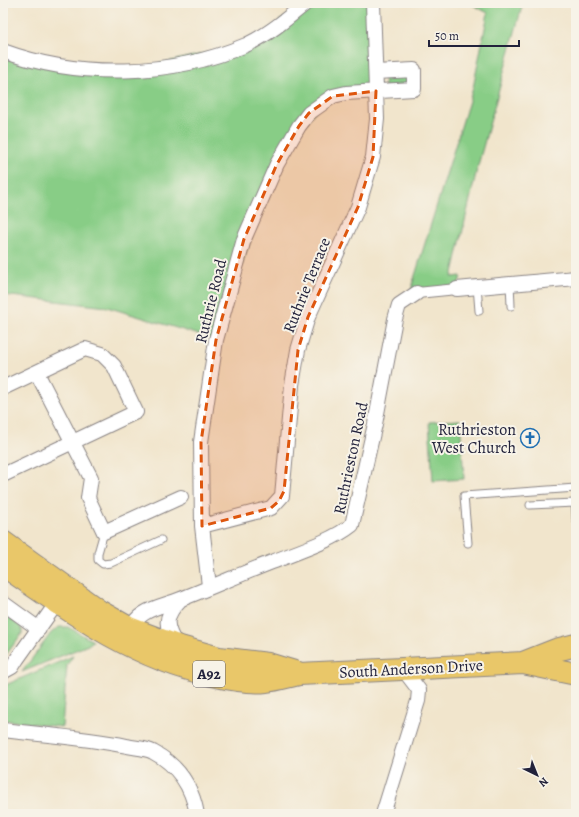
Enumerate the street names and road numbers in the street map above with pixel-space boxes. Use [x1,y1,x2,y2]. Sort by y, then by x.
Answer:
street label: Ruthrie Terrace [278,234,336,336]
street label: Ruthrie Road [190,256,232,346]
street label: Ruthrieston Road [328,400,374,517]
street label: South Anderson Drive [339,654,483,684]
road number: A92 [193,661,225,687]

